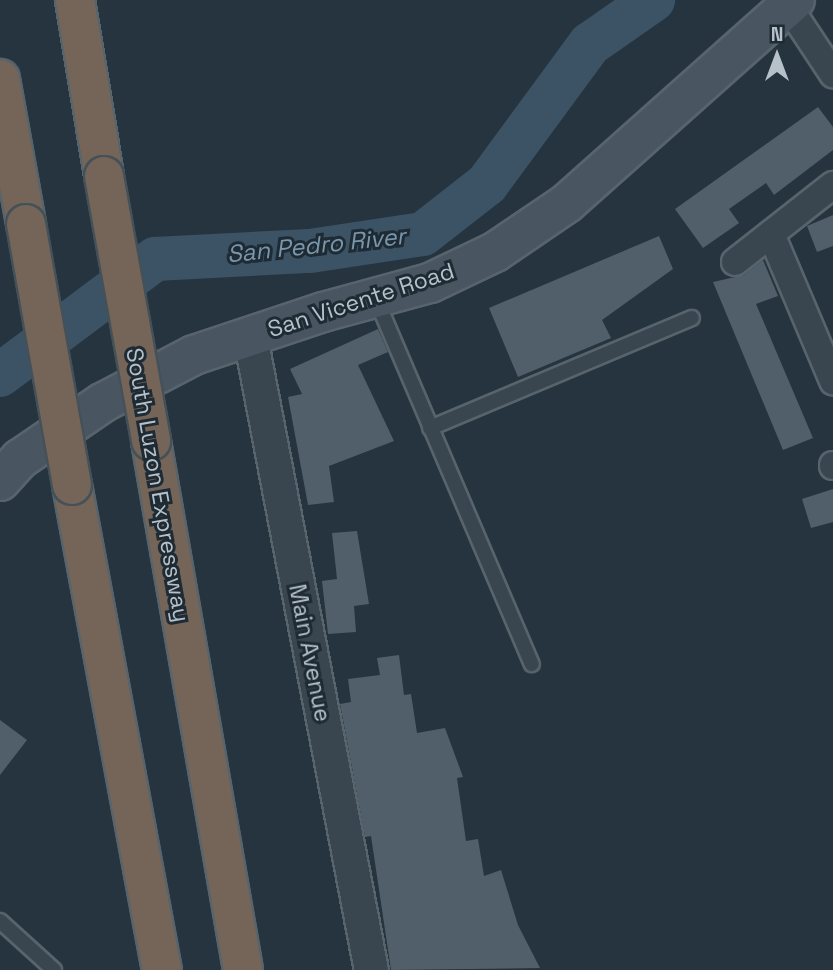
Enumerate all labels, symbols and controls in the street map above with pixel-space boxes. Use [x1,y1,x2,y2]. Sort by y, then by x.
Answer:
north arrow [742,21,812,91]
text: N [771,22,783,47]
water label: San Pedro River [225,221,407,269]
street label: San Vicente Road [264,257,458,343]
street label: South Luzon Expressway [120,346,196,624]
street label: Main Avenue [283,582,337,724]

